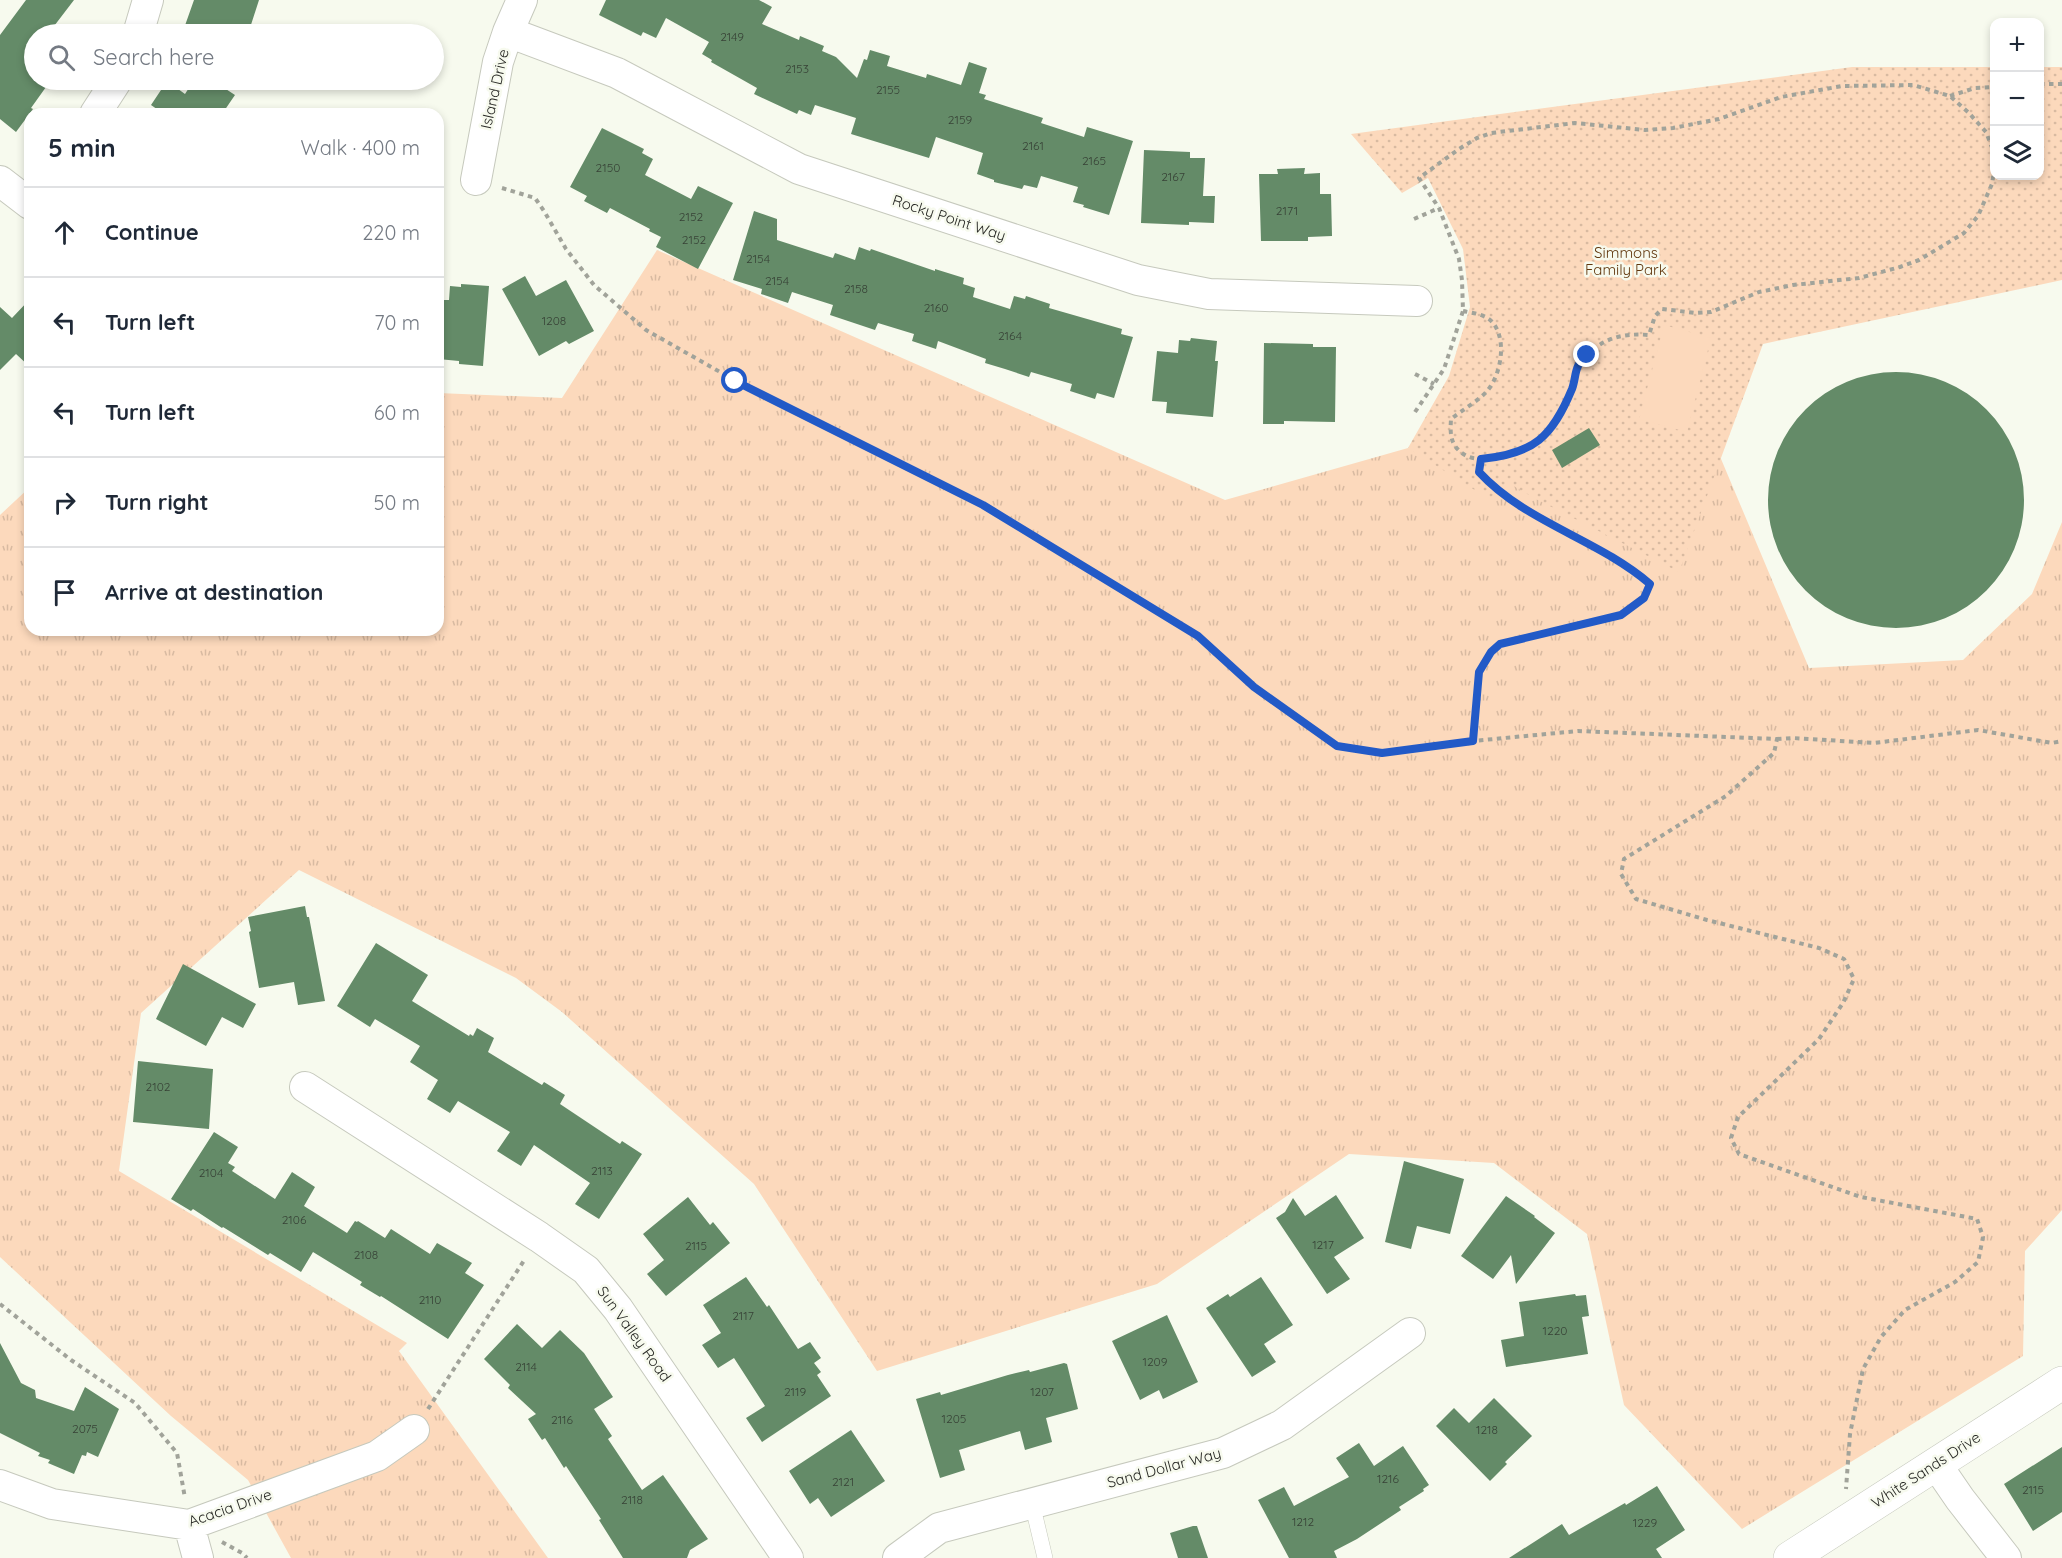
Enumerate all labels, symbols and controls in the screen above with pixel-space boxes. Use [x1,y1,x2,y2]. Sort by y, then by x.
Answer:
map controls [1990,18,2044,180]
button: + [1990,18,2044,72]
search box [24,24,444,90]
house number: 2149 [720,29,744,44]
icon: search [45,41,78,74]
text: Search here [93,43,214,71]
street label: Island Drive [476,47,513,131]
house number: 2153 [785,61,809,76]
button: − [1990,72,2044,126]
house number: 2155 [876,82,900,97]
house number: 2159 [948,112,972,127]
button: layers [1990,126,2044,180]
text: 5 min [48,131,116,164]
text: Walk · 400 m [301,135,420,160]
house number: 2161 [1022,138,1044,153]
house number: 2165 [1082,153,1106,168]
house number: 2150 [596,160,620,175]
house number: 2167 [1161,169,1185,184]
street label: Rocky Point Way [890,190,1008,245]
house number: 2171 [1276,203,1298,218]
house number: 2152 [679,209,703,224]
icon: ahead [48,216,81,249]
text: Continue [105,218,199,246]
text: 220 m [362,220,420,245]
house number: 2152 [682,232,706,247]
park label: Simmons Family Park [1585,243,1667,279]
house number: 2154 [746,251,770,266]
house number: 2154 [765,273,789,288]
house number: 2158 [844,281,868,296]
house number: 2160 [924,300,948,315]
icon: left [48,306,81,339]
text: Turn left [105,308,195,336]
text: 70 m [374,310,420,335]
house number: 1208 [542,313,566,328]
house number: 2164 [998,328,1022,343]
route end [1573,341,1599,367]
route start [721,367,747,393]
icon: left [48,396,81,429]
text: Turn left [105,398,195,426]
text: 60 m [374,400,420,425]
icon: right [48,486,81,519]
text: Turn right [105,488,209,516]
text: 50 m [374,490,420,515]
icon: arrive [48,576,81,609]
text: Arrive at destination [105,578,323,606]
house number: 2102 [146,1079,171,1094]
house number: 2113 [591,1163,613,1178]
house number: 2104 [199,1165,223,1180]
house number: 2106 [282,1212,307,1227]
house number: 1217 [1312,1237,1334,1252]
house number: 2115 [685,1238,707,1253]
house number: 2108 [354,1247,378,1262]
street label: Sun Valley Road [593,1282,675,1385]
house number: 2110 [419,1292,441,1307]
house number: 2117 [732,1308,754,1323]
house number: 1220 [1543,1323,1567,1338]
house number: 1209 [1143,1354,1168,1369]
house number: 2114 [515,1359,537,1374]
house number: 2119 [784,1384,806,1399]
house number: 1207 [1030,1384,1054,1399]
house number: 1205 [942,1411,966,1426]
house number: 2116 [551,1412,574,1427]
house number: 2075 [72,1421,98,1436]
house number: 1218 [1476,1422,1498,1437]
street label: White Sands Drive [1868,1427,1984,1512]
street label: Sand Dollar Way [1105,1443,1223,1492]
house number: 1216 [1377,1471,1400,1486]
house number: 2121 [832,1474,854,1489]
house number: 2115 [2022,1482,2044,1497]
street label: Acacia Drive [186,1484,274,1531]
house number: 2118 [621,1492,643,1507]
house number: 1212 [1292,1514,1314,1529]
house number: 1229 [1633,1515,1658,1530]

